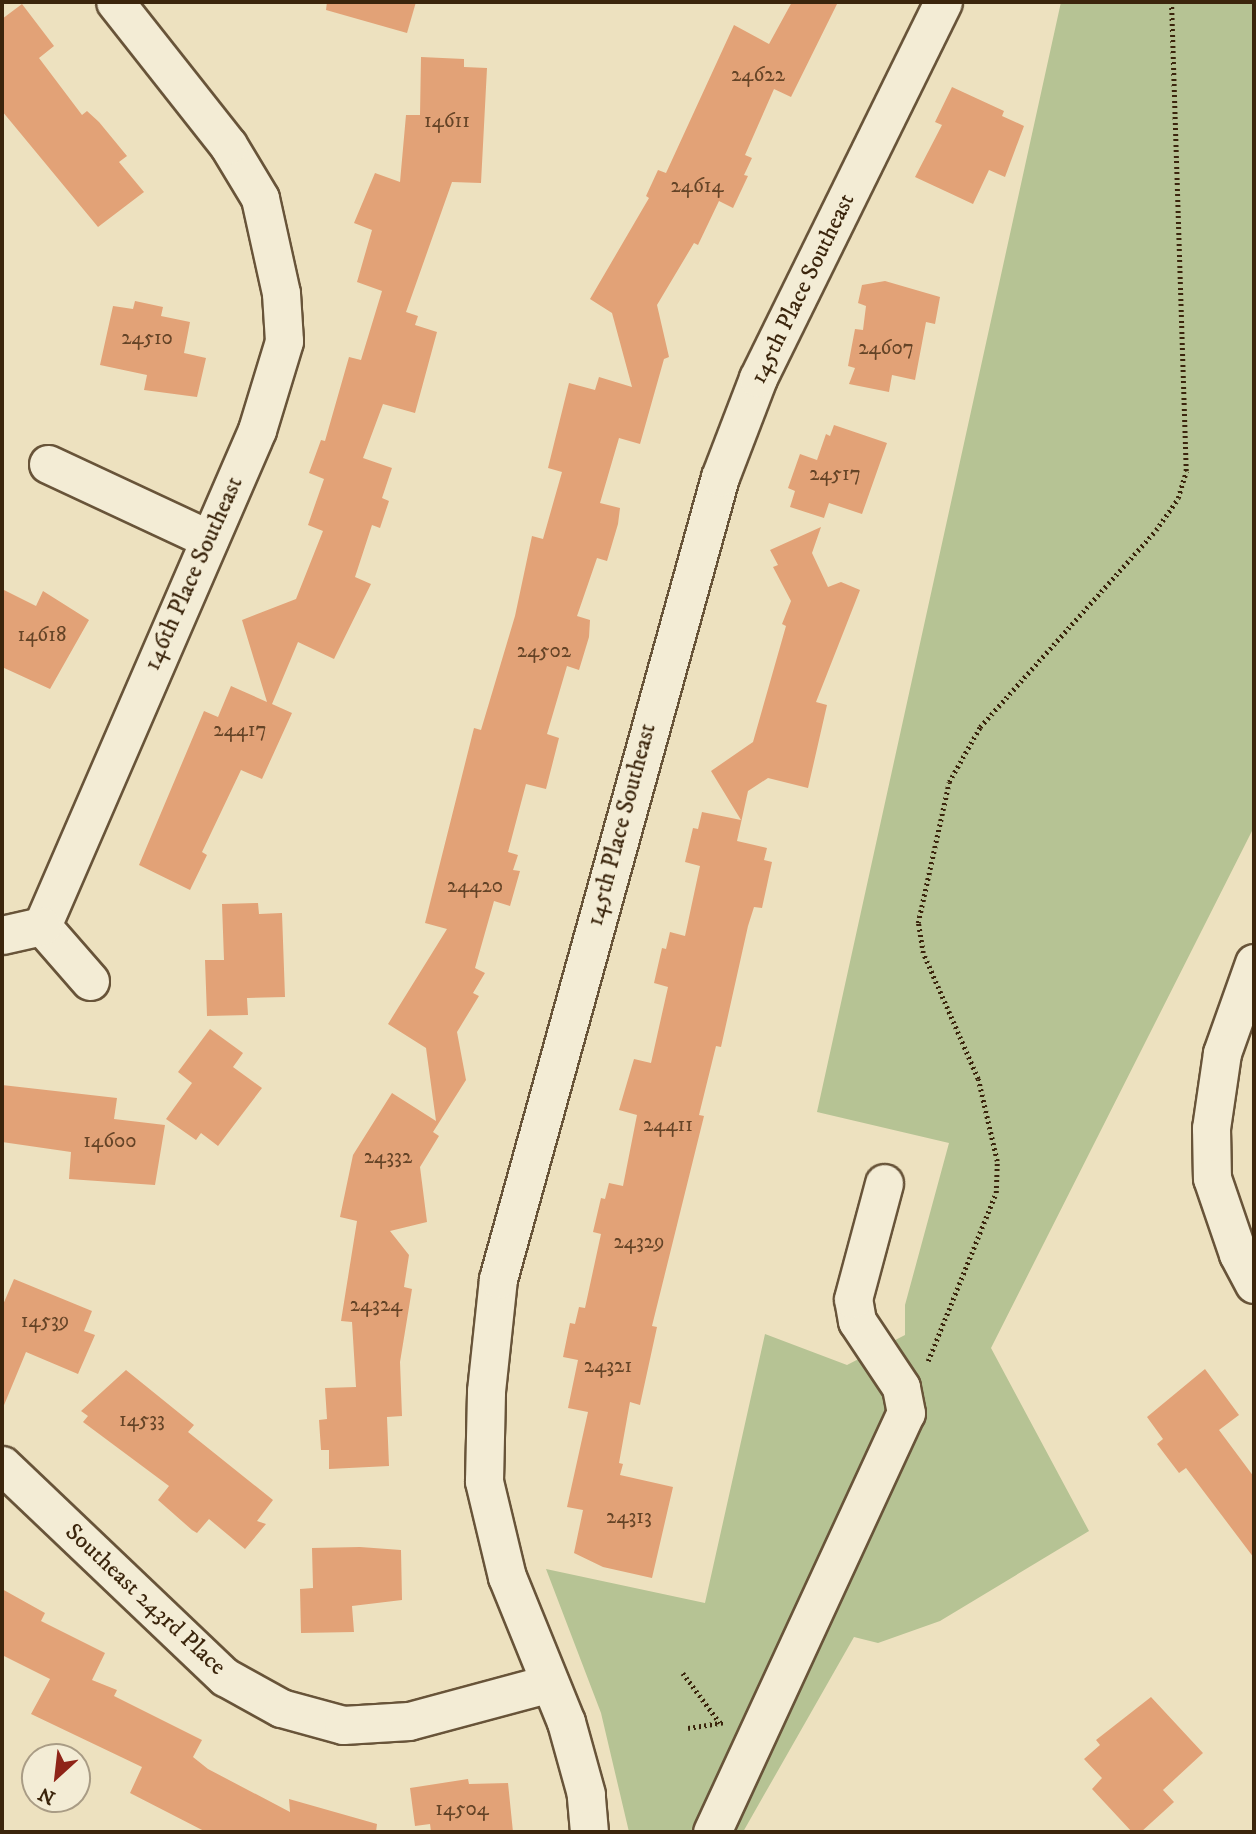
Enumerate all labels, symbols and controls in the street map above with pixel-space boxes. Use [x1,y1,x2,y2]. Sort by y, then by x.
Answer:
house number: 24622 [731,62,785,88]
house number: 14611 [424,108,470,134]
house number: 24614 [670,173,724,199]
street label: 145th Place Southeast [744,189,862,389]
house number: 24510 [121,325,173,351]
house number: 24607 [858,335,914,361]
house number: 24517 [809,461,861,487]
street label: 146th Place Southeast [138,473,250,675]
house number: 14618 [18,622,66,648]
house number: 24502 [517,638,571,664]
house number: 24417 [213,717,267,743]
street label: 145th Place Southeast [581,721,663,929]
house number: 24420 [447,873,503,899]
house number: 24411 [643,1112,693,1138]
house number: 14600 [83,1128,137,1154]
house number: 24332 [364,1144,412,1170]
house number: 24329 [613,1229,665,1255]
house number: 24324 [350,1292,402,1318]
house number: 14539 [21,1308,69,1334]
house number: 24321 [584,1353,632,1379]
house number: 14533 [119,1407,165,1433]
house number: 24313 [606,1504,652,1530]
street label: Southeast 243rd Place [59,1518,231,1682]
north arrow [21,1743,91,1813]
text: N [35,1782,59,1809]
house number: 14504 [435,1796,489,1822]

